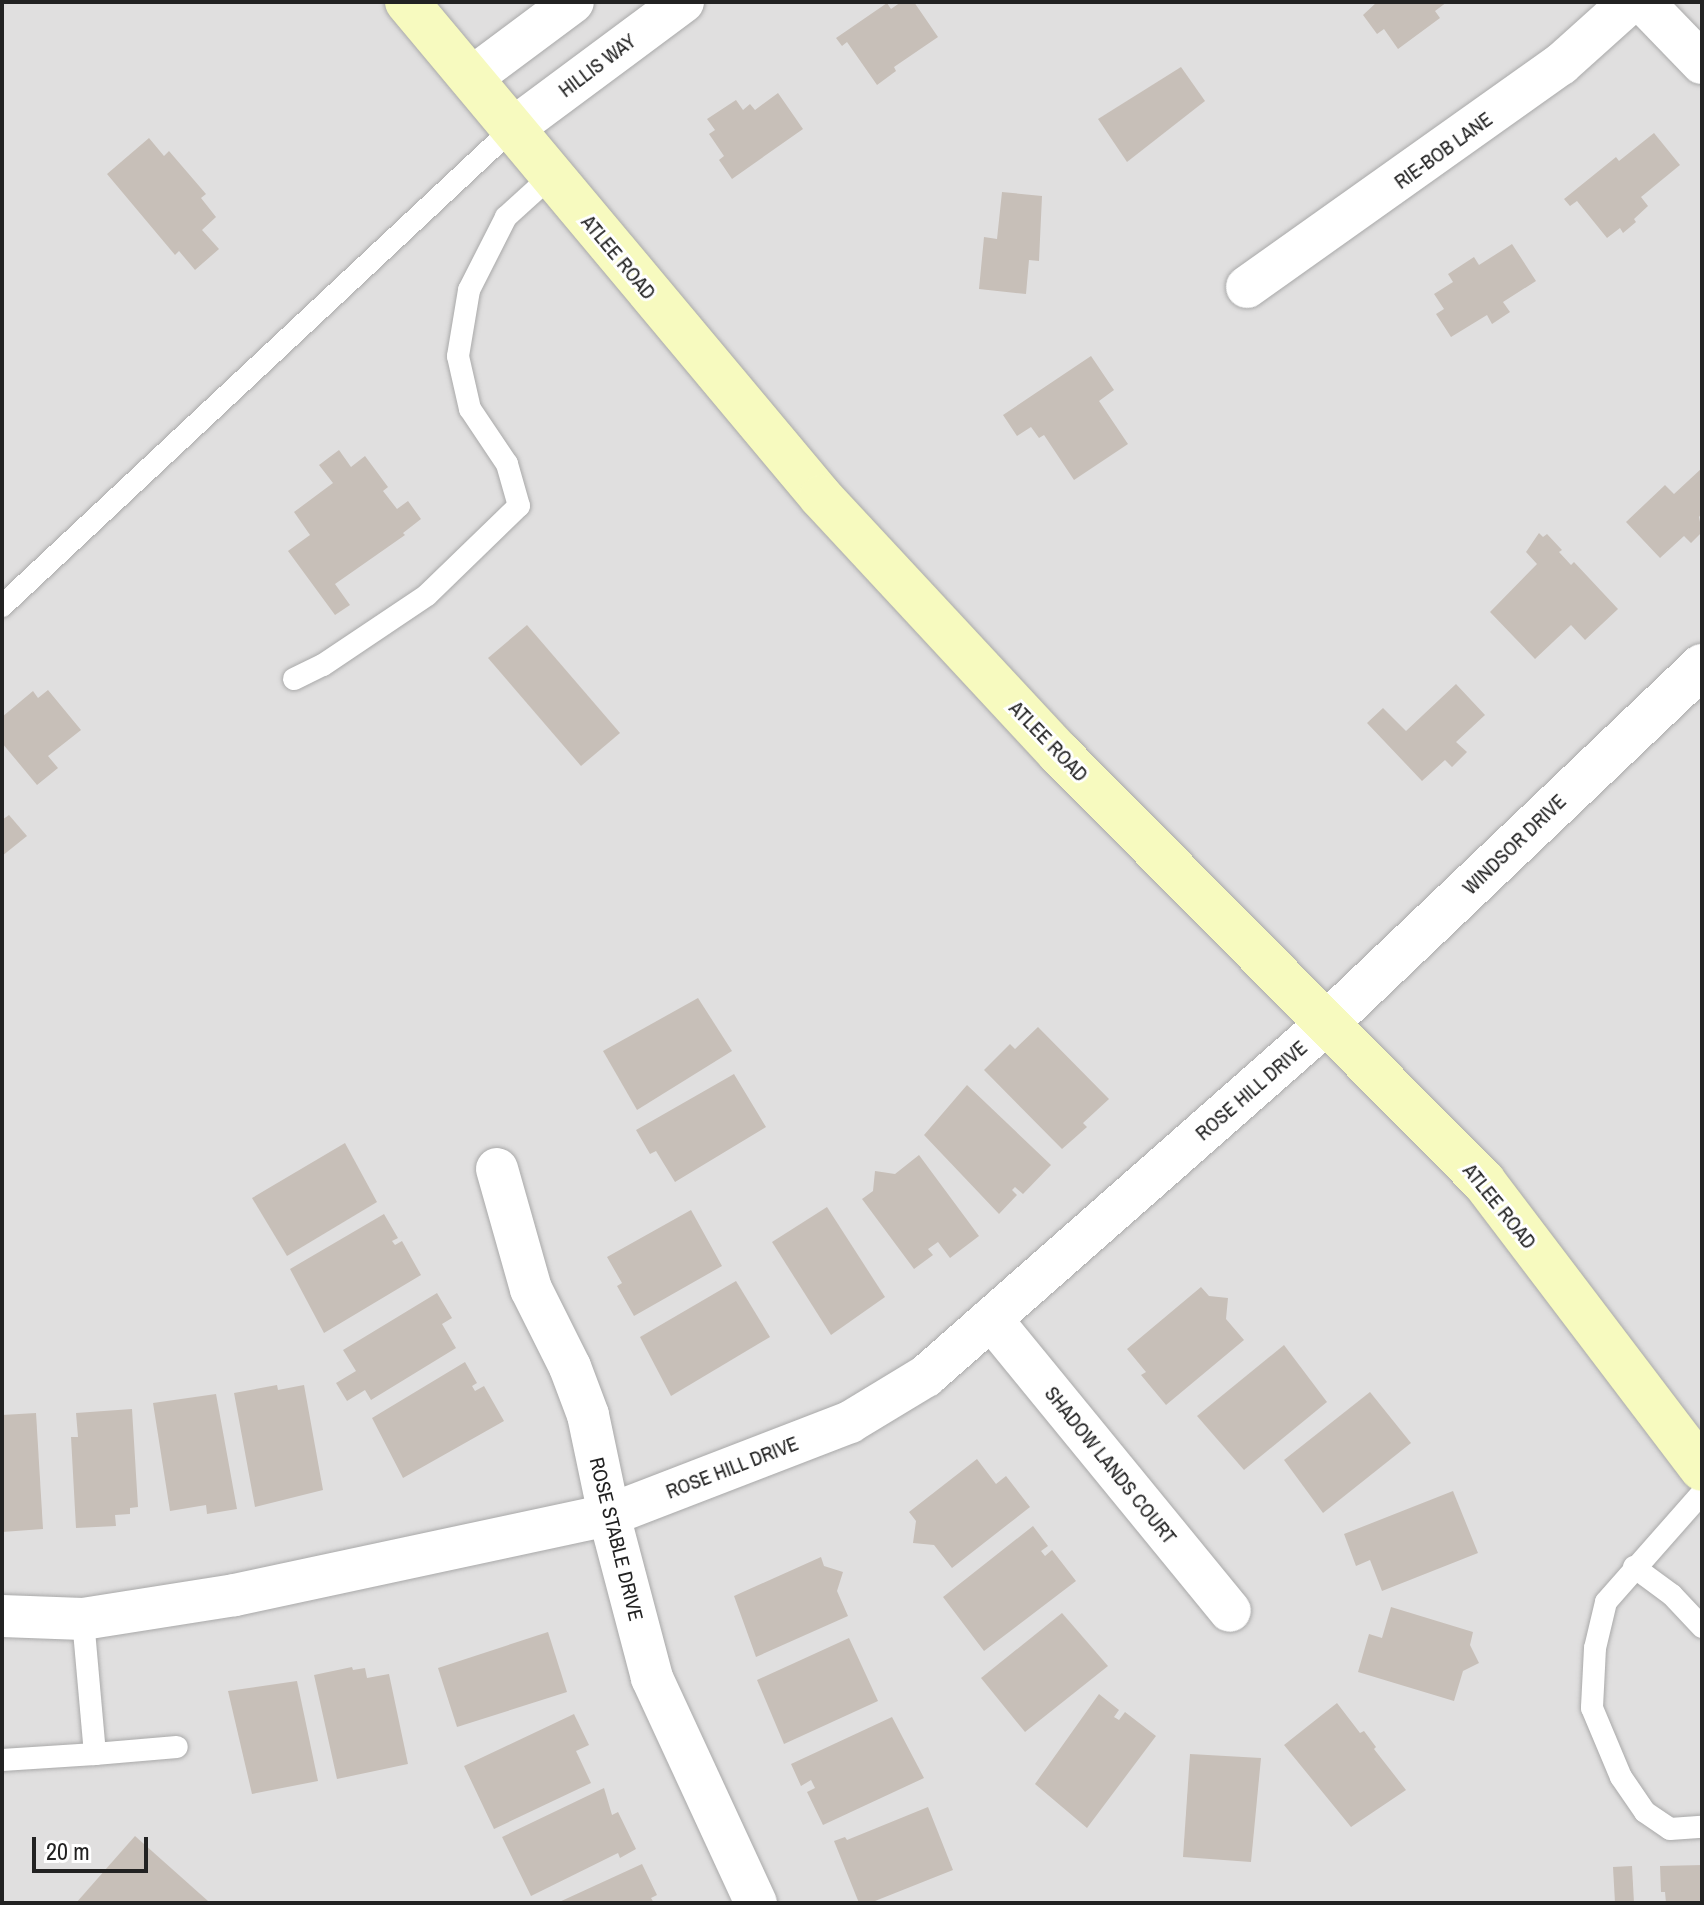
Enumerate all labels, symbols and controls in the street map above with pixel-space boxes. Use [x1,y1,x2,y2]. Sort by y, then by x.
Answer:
street label: HILLIS WAY [554,28,640,102]
street label: RIE-BOB LANE [1389,107,1497,193]
street label: ATLEE ROAD [577,210,661,304]
street label: ATLEE ROAD [1005,696,1093,786]
street label: WINDSOR DRIVE [1457,789,1571,899]
street label: ROSE HILL DRIVE [1190,1035,1312,1145]
street label: ATLEE ROAD [1458,1159,1542,1253]
street label: SHADOW LANDS COURT [1040,1381,1182,1549]
street label: ROSE HILL DRIVE [662,1431,802,1503]
street label: ROSE STABLE DRIVE [585,1455,649,1623]
scale bar [36,1821,152,1871]
text: 20 m [46,1835,90,1867]

